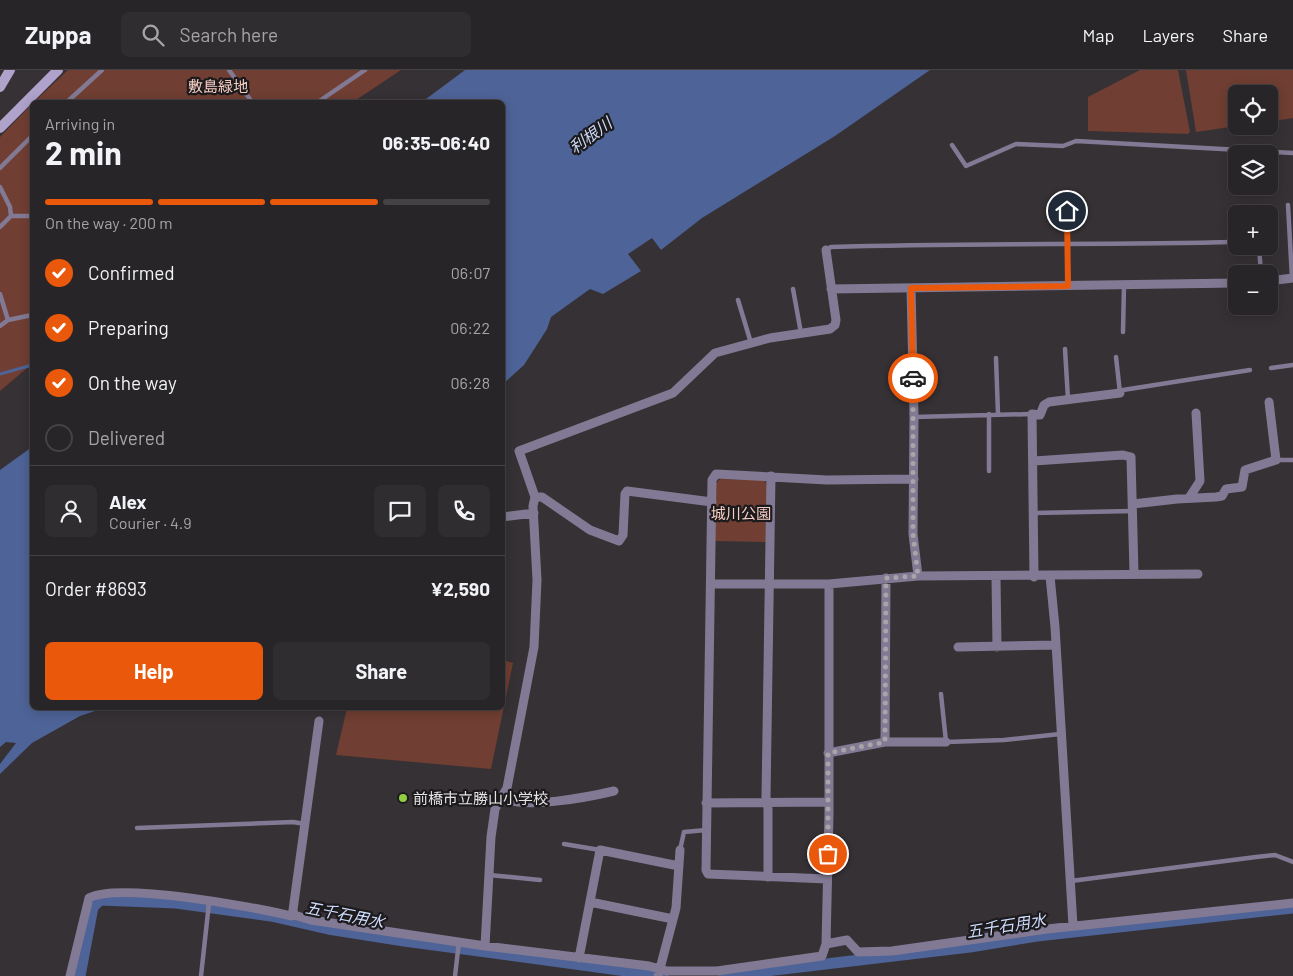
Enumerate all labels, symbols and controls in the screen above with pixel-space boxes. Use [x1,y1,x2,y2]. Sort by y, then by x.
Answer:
search box [121,12,471,57]
text: Zuppa [25,20,91,49]
icon: search [139,21,167,49]
text: Search here [179,23,278,46]
text: Map [1082,24,1114,46]
text: Layers [1142,24,1195,46]
text: Share [1223,24,1268,46]
park label: 敷島緑地 [188,77,248,95]
map controls [1228,85,1278,315]
button: locate [1228,85,1278,135]
water label: 利根川 [565,112,617,157]
text: Arriving in [45,114,115,133]
text: 06:35–06:40 [382,131,490,154]
text: 2 min [45,133,122,171]
button: layers [1228,145,1278,195]
pin [1046,190,1088,232]
icon: home [1053,197,1081,225]
button: + [1228,205,1278,255]
text: On the way · 200 m [45,213,173,232]
icon: check [45,259,73,287]
text: Confirmed [88,261,175,284]
text: 06:07 [451,263,490,282]
button: − [1228,265,1278,315]
icon: check [45,314,73,342]
text: Preparing [88,316,169,339]
text: 06:22 [450,318,490,337]
courier [888,353,938,403]
icon: car [899,364,927,392]
icon: check [45,369,73,397]
text: On the way [88,371,177,394]
text: 06:28 [450,373,490,392]
text: Delivered [88,426,165,449]
button: person [45,485,97,537]
button: chat [374,485,426,537]
button: phone [438,485,490,537]
text: Alex [109,490,147,513]
park label: 城川公園 [711,504,771,522]
text: Courier · 4.9 [109,513,192,532]
text: Order #8693 [45,577,147,600]
text: ¥2,590 [430,577,490,600]
button: Help [45,642,263,700]
button: Share [273,642,490,700]
place label: 前橋市立勝山小学校 [413,789,548,807]
marker: 前橋市立勝山小学校 [397,792,409,804]
pin [807,833,849,875]
icon: bag [814,840,842,868]
water label: 五千石用水 [304,897,388,931]
water label: 五千石用水 [965,909,1049,941]

